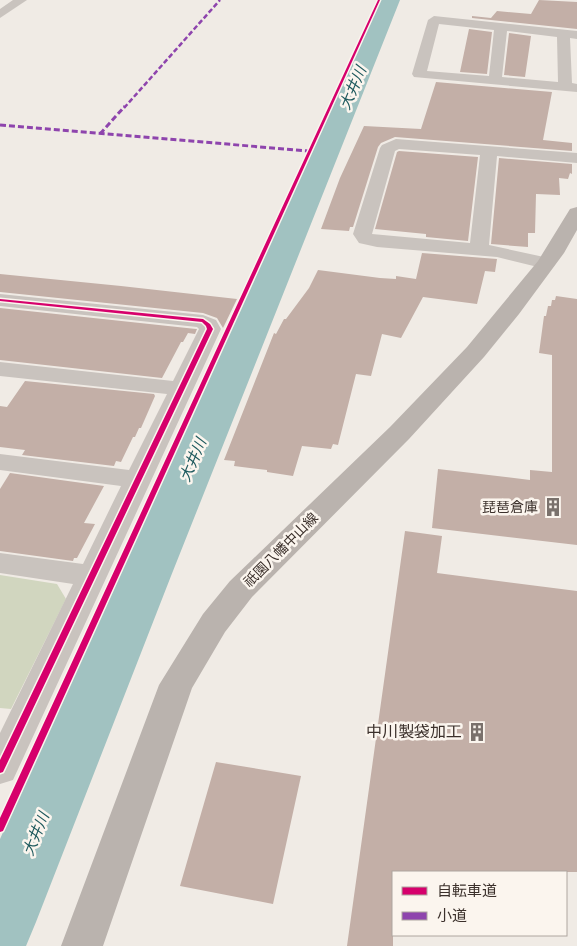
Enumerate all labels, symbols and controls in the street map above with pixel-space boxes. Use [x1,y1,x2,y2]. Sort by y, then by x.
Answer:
water label: 大井川 [335,62,372,113]
water label: 大井川 [175,434,212,485]
building icon: 琵琶倉庫 [542,496,564,518]
place label: 琵琶倉庫 [482,498,538,517]
street label: 祇園八幡中山線 [240,509,322,591]
place label: 中川製袋加工 [366,721,462,743]
building icon: 中川製袋加工 [466,721,488,743]
water label: 大井川 [18,808,54,859]
legend [392,871,567,936]
text: 自転車道 [437,881,497,901]
text: 小道 [437,906,467,926]

